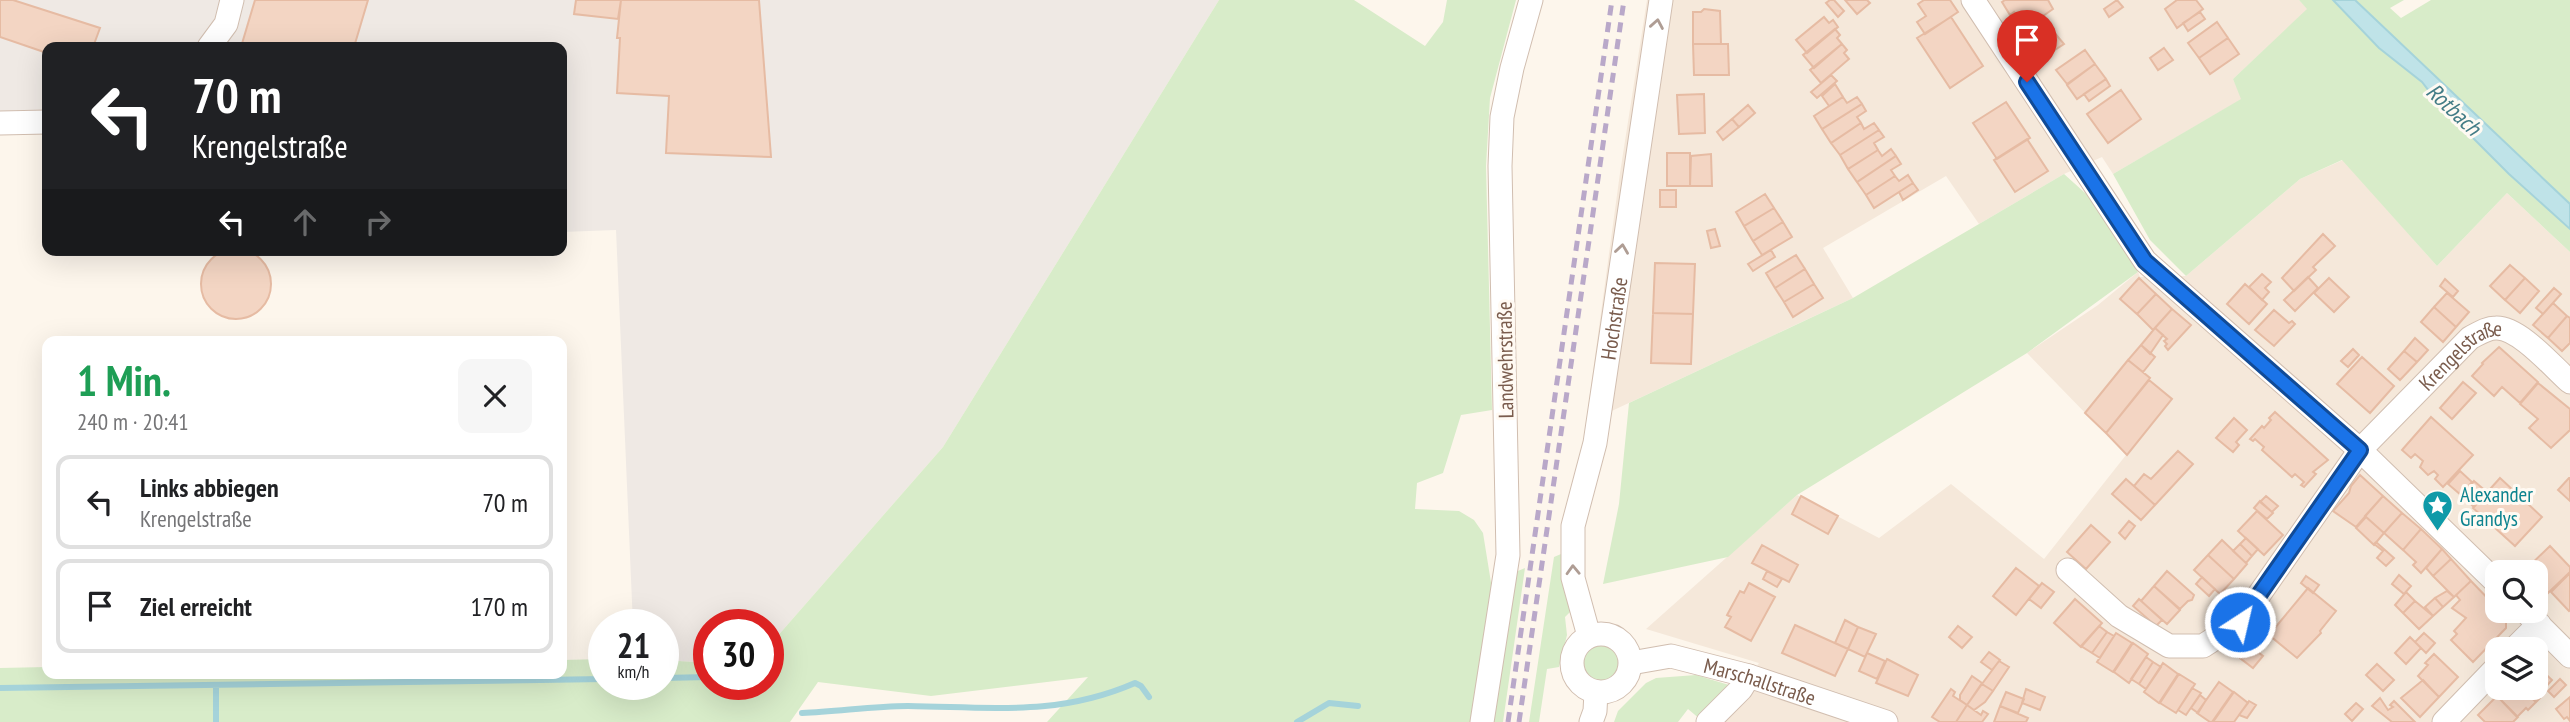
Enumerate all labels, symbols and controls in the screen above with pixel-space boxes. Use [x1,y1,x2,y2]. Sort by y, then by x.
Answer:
pin [1997,10,2057,82]
one-way arrow [1649,18,1664,30]
icon: arrive [2008,21,2046,59]
text: 70 m [192,63,281,127]
icon: left [77,70,168,161]
water label: Rotbach [2421,77,2489,143]
text: Krengelstraße [192,125,348,167]
icon: left [213,203,251,241]
icon: ahead [286,203,324,241]
icon: right [359,203,397,241]
one-way arrow [1615,243,1630,255]
street label: Hochstraße [1594,275,1633,361]
street label: Landwehrstraße [1490,301,1520,419]
street label: Krengelstraße [2413,314,2503,396]
text: 1 Min. [77,353,171,408]
button: close [458,359,532,433]
text: 240 m · 20:41 [77,407,189,436]
text: Links abbiegen [140,471,279,504]
place label: Alexander Grandys [2460,481,2533,532]
icon: left [81,483,119,521]
text: 70 m [482,486,528,519]
place icon: Alexander Grandys [2420,489,2454,533]
text: Krengelstraße [140,504,252,533]
map controls [2485,560,2548,700]
button: search [2485,560,2548,623]
one-way arrow [1566,564,1581,575]
position arrow [2203,585,2277,659]
icon: arrive [81,587,119,625]
text: Ziel erreicht [140,590,252,623]
text: 170 m [470,590,528,623]
speed limit sign: 30 [693,609,784,700]
text: 21 [617,622,650,668]
button: layers [2485,637,2548,700]
street label: Marschallstraße [1701,652,1819,711]
text: km/h [618,660,649,683]

